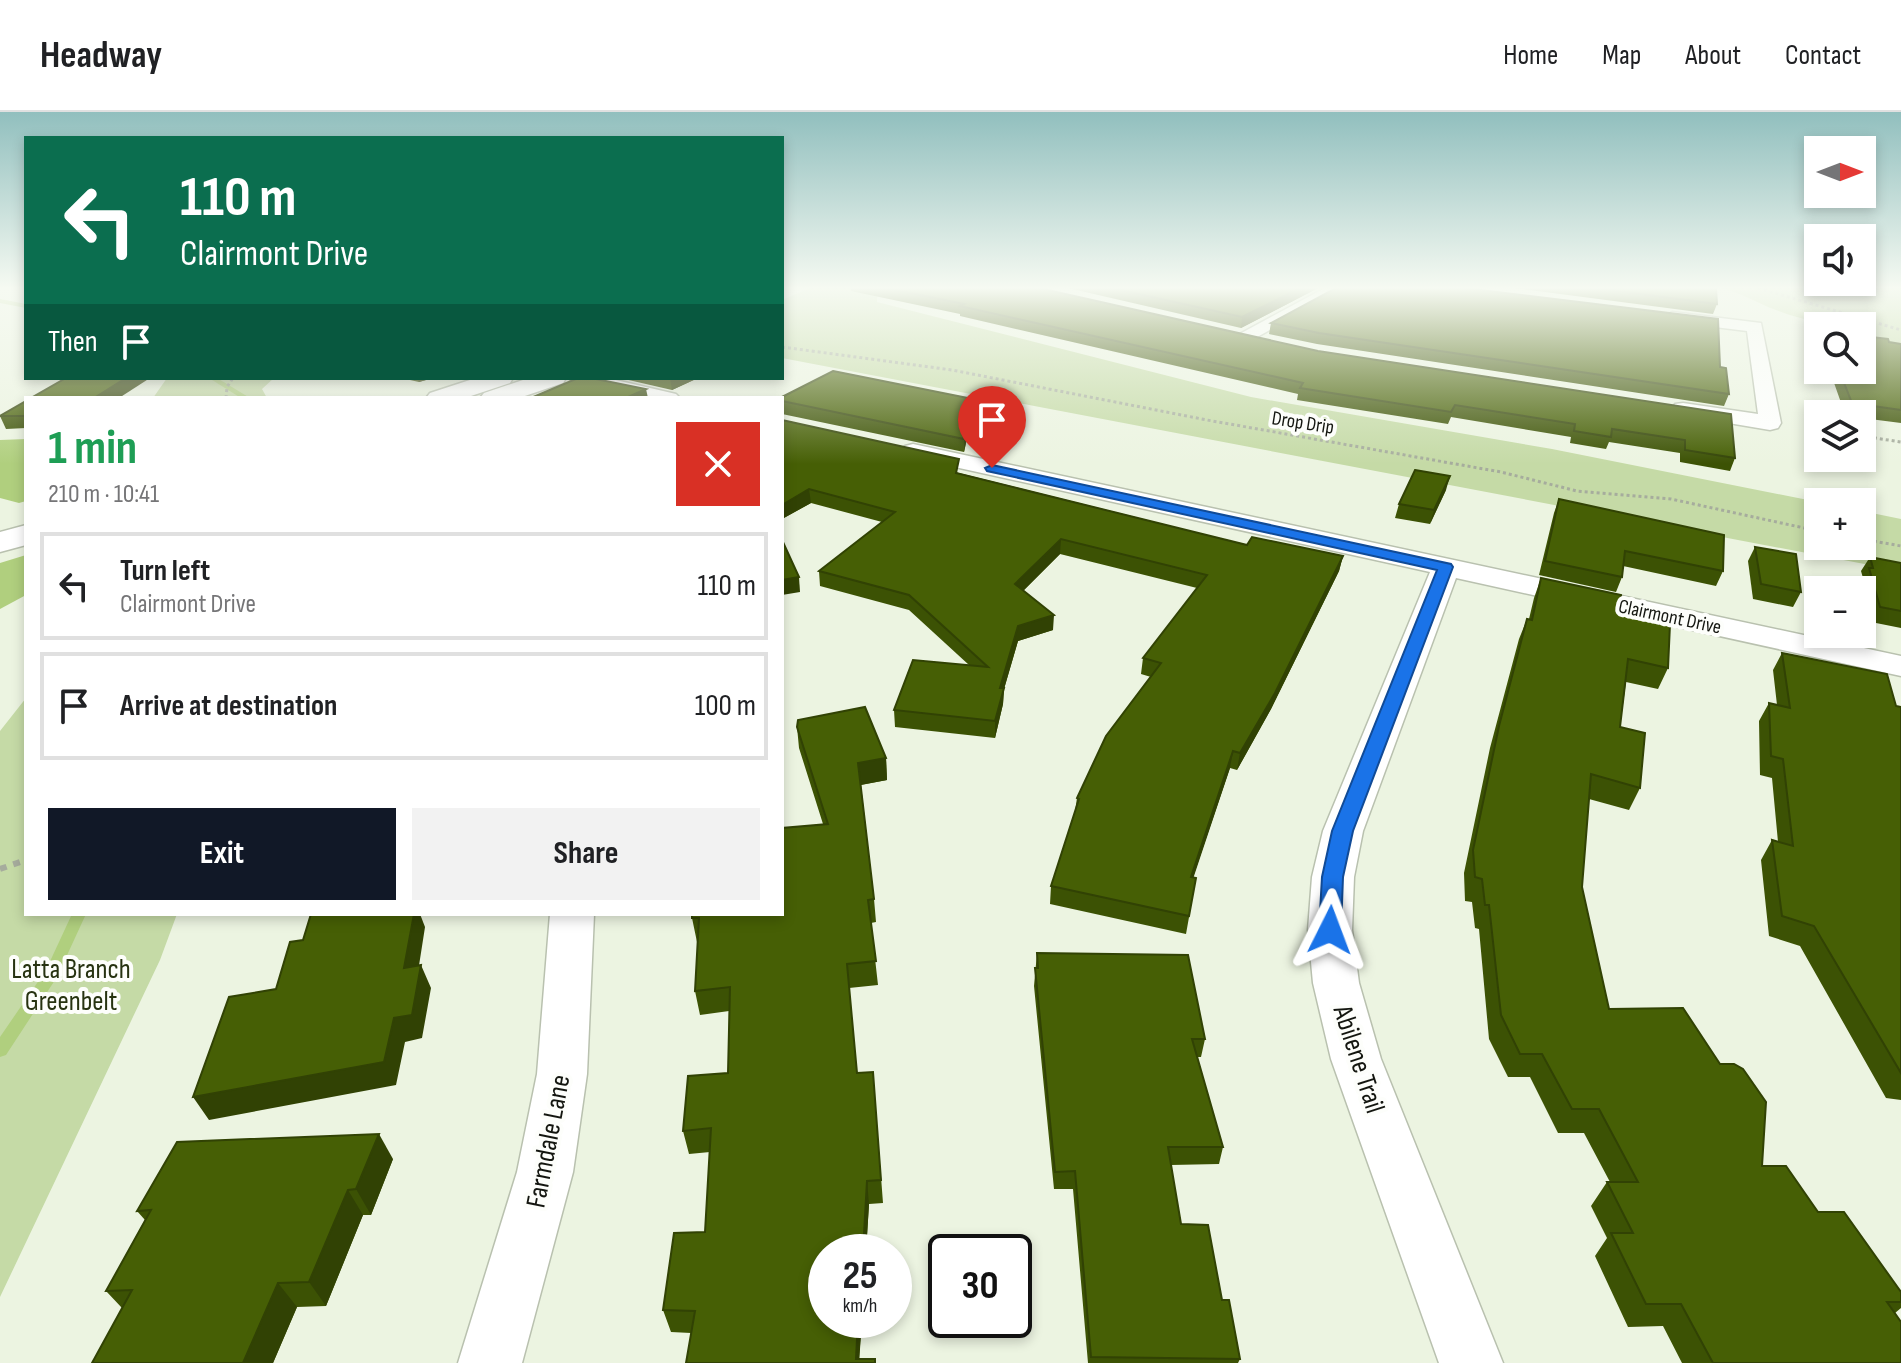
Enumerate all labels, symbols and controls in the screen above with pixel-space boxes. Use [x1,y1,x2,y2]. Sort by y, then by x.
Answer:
text: Headway [40,33,162,78]
text: Home [1503,39,1558,72]
text: Map [1602,39,1641,72]
text: About [1685,39,1741,72]
text: Contact [1785,39,1861,72]
north arrow [1804,136,1876,208]
map controls [1804,136,1876,648]
text: 110 m [180,165,296,232]
icon: left [48,168,152,272]
button: sound [1804,224,1876,296]
text: Clairmont Drive [180,233,368,276]
button: search [1804,312,1876,384]
icon: arrive [114,320,158,364]
text: Then [48,324,98,360]
pin [958,386,1026,468]
icon: arrive [970,398,1014,442]
button: layers [1804,400,1876,472]
street label: Drop Drip [1270,406,1336,440]
text: 1 min [48,420,137,477]
button: close [676,422,760,506]
text: 210 m · 10:41 [48,479,159,510]
button: + [1804,488,1876,560]
text: Turn left [120,553,210,589]
icon: left [52,564,96,608]
text: 110 m [698,568,756,604]
button: − [1804,576,1876,648]
text: Clairmont Drive [120,589,256,620]
street label: Clairmont Drive [1616,594,1723,640]
icon: arrive [52,684,96,728]
text: Arrive at destination [120,688,337,724]
text: 100 m [695,688,756,724]
button: Exit [48,808,396,900]
button: Share [412,808,760,900]
position arrow [1288,888,1372,972]
park label: Latta Branch Greenbelt [11,953,131,1018]
street label: Abilene Trail [1325,1000,1391,1118]
street label: Farmdale Lane [519,1072,578,1211]
speed limit sign: 30 [928,1234,1032,1338]
text: 25 [842,1252,878,1300]
text: km/h [843,1294,877,1318]

